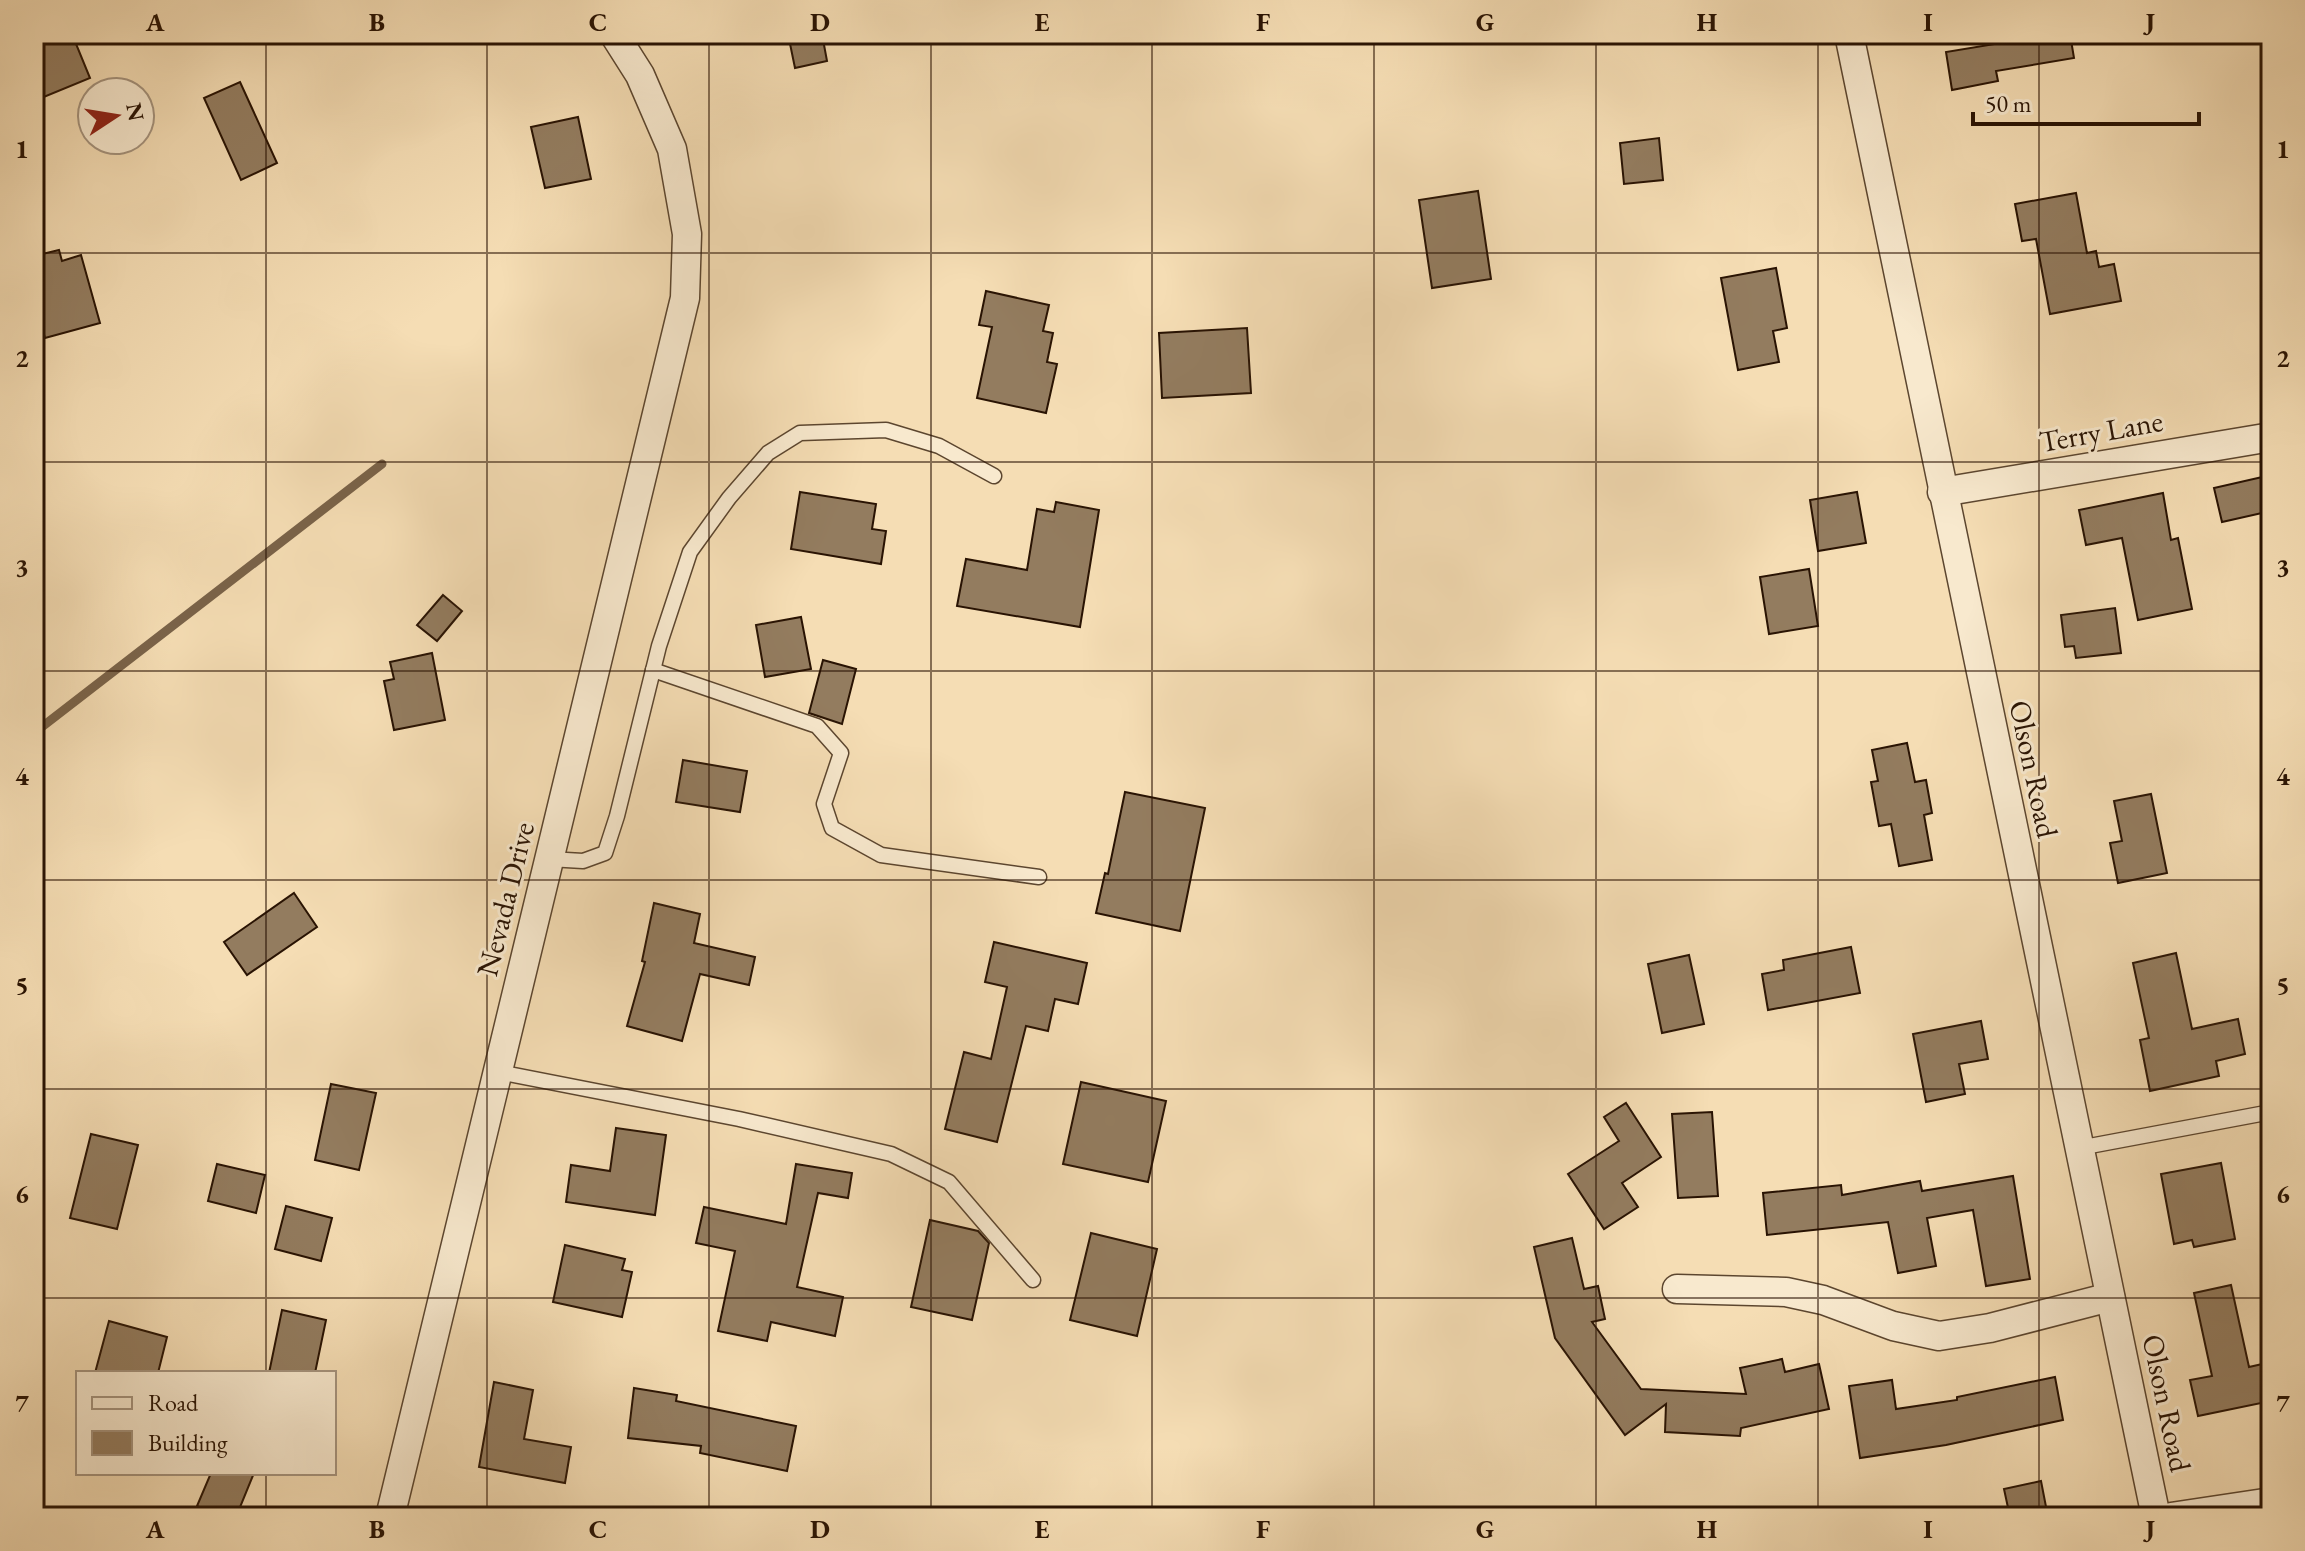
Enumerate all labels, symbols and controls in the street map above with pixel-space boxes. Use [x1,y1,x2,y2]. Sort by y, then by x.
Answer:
text: A [145,5,165,39]
text: B [369,5,385,39]
text: C [589,5,607,39]
text: D [810,5,830,39]
text: E [1035,5,1050,39]
text: F [1256,5,1270,39]
text: G [1476,5,1495,39]
text: H [1697,5,1718,39]
text: I [1923,5,1933,39]
text: J [2142,5,2155,39]
north arrow [76,76,156,156]
scale bar [1973,76,2199,126]
text: 50 m [1985,88,2032,119]
text: N [119,100,151,124]
text: 1 [15,132,29,166]
text: 1 [2276,132,2290,166]
text: 2 [15,341,29,375]
text: 2 [2276,341,2290,375]
street label: Terry Lane [2036,401,2166,461]
text: 3 [15,550,29,584]
text: 3 [2276,550,2290,584]
street label: Olson Road [2000,697,2068,842]
text: 4 [15,759,29,793]
text: 4 [2276,759,2290,793]
street label: Nevada Drive [467,818,543,980]
text: 5 [15,968,29,1002]
text: 5 [2276,968,2290,1002]
text: 6 [15,1177,29,1211]
text: 6 [2276,1177,2290,1211]
street label: Olson Road [2133,1331,2201,1476]
legend [76,1371,336,1475]
text: 7 [15,1386,29,1420]
text: 7 [2276,1386,2290,1420]
text: Road [148,1387,199,1418]
text: Building [148,1427,228,1458]
text: A [145,1512,165,1546]
text: B [369,1512,385,1546]
text: C [589,1512,607,1546]
text: D [810,1512,830,1546]
text: E [1035,1512,1050,1546]
text: F [1256,1512,1270,1546]
text: G [1476,1512,1495,1546]
text: H [1697,1512,1718,1546]
text: I [1923,1512,1933,1546]
text: J [2142,1512,2155,1546]

